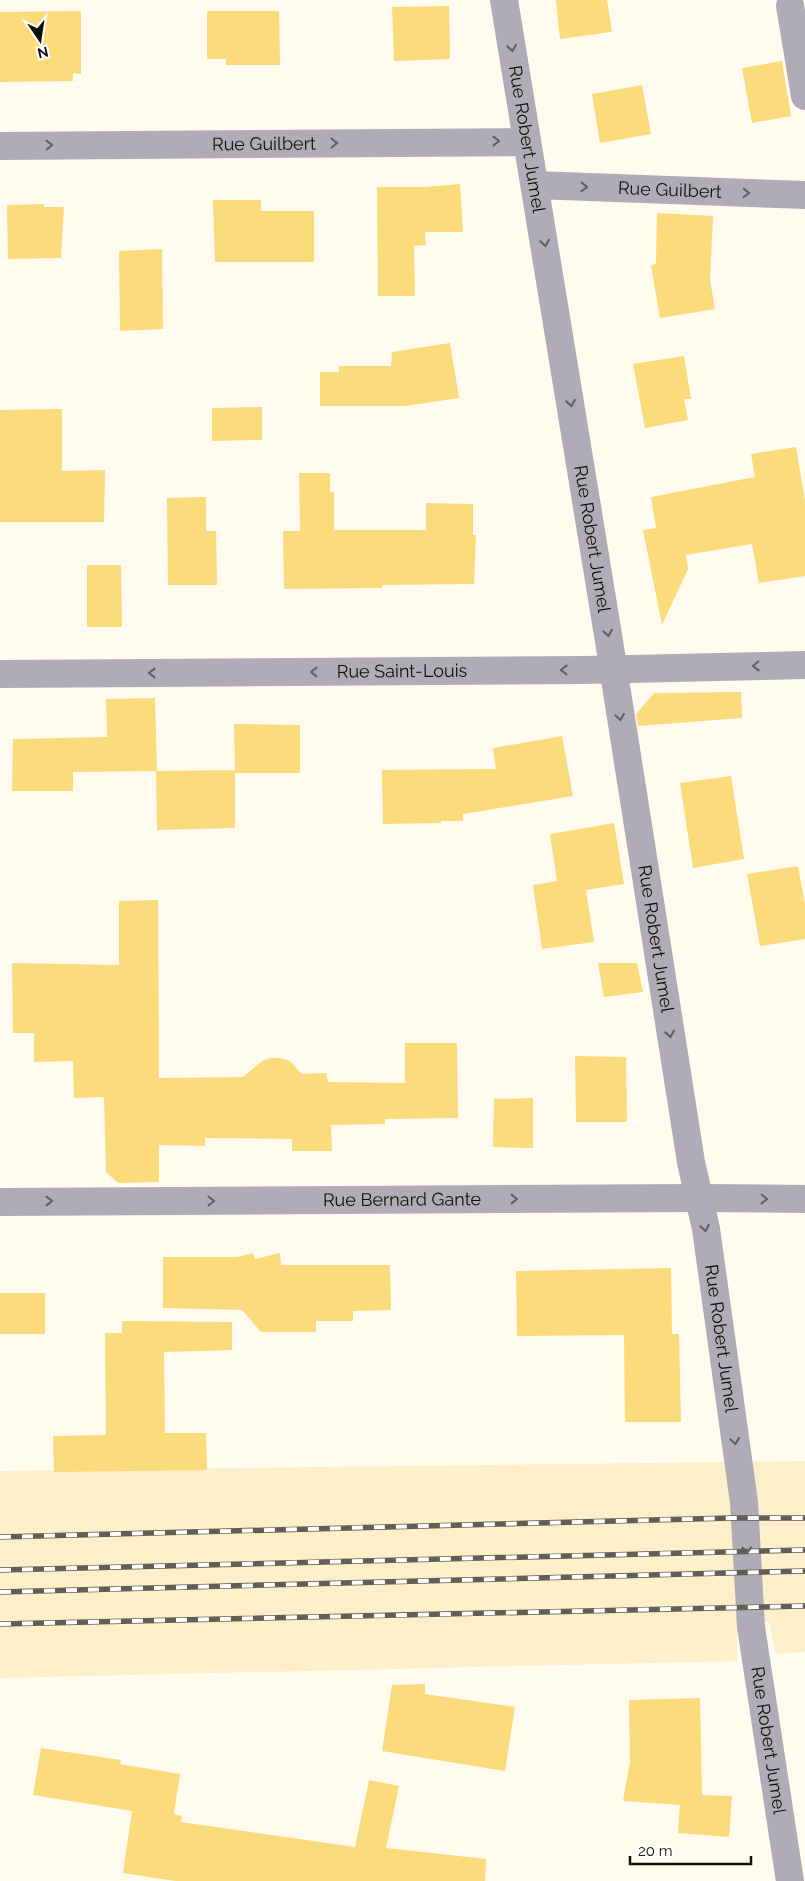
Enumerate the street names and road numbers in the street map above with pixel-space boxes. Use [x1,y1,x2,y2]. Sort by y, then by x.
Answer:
street label: Rue Robert Jumel [505,64,550,214]
street label: Rue Guilbert [212,133,316,154]
street label: Rue Guilbert [618,177,722,202]
street label: Rue Robert Jumel [570,463,615,614]
street label: Rue Saint-Louis [337,660,468,682]
street label: Rue Robert Jumel [634,863,678,1014]
street label: Rue Bernard Gante [323,1188,482,1210]
street label: Rue Robert Jumel [701,1263,742,1414]
street label: Rue Robert Jumel [747,1665,791,1816]

